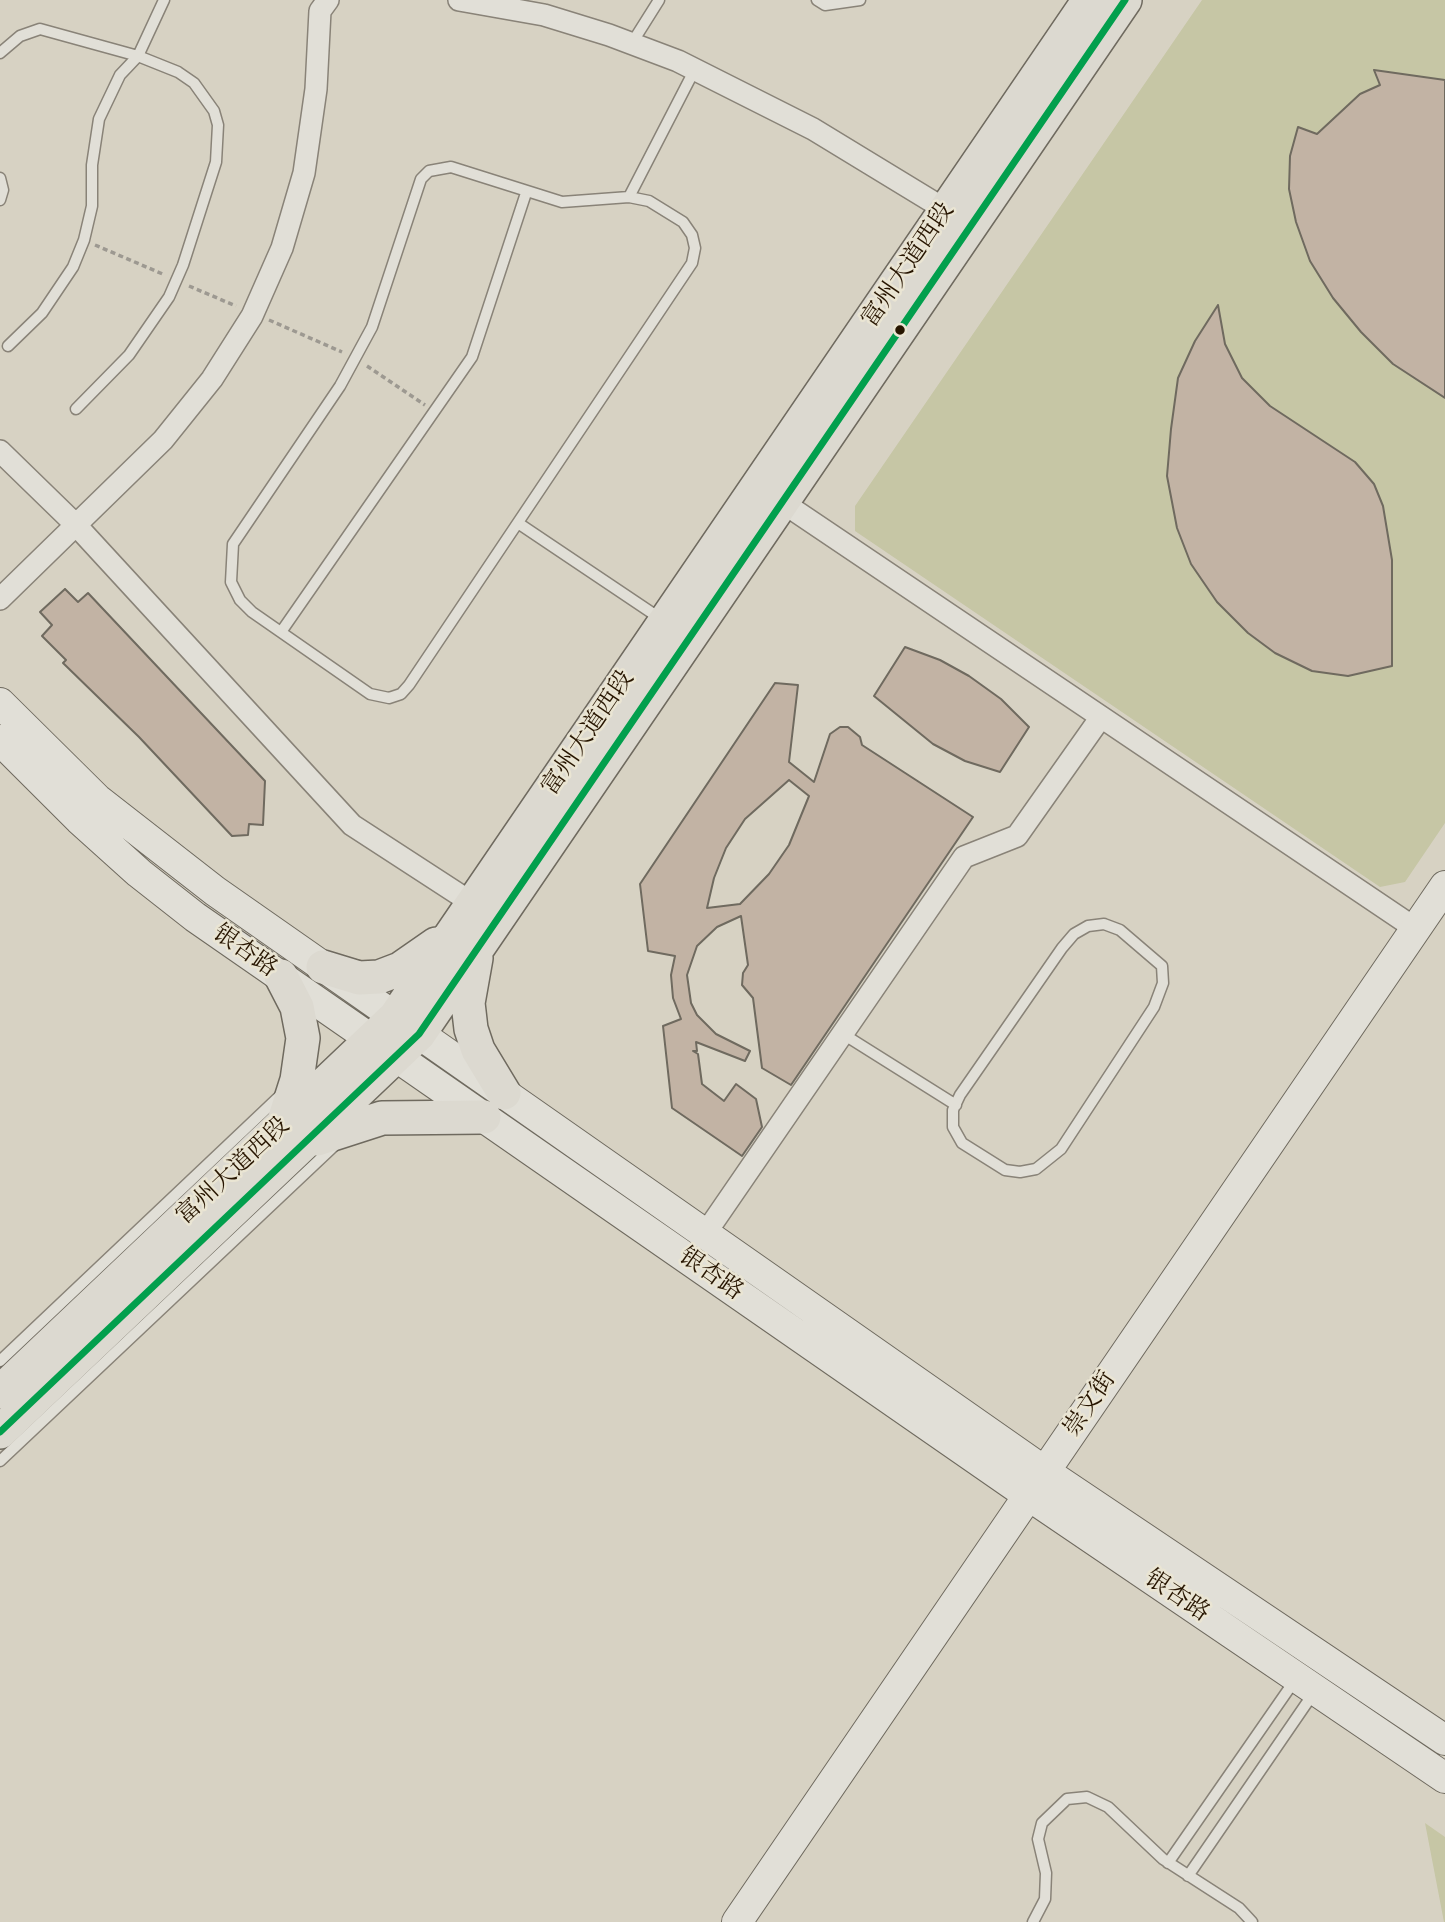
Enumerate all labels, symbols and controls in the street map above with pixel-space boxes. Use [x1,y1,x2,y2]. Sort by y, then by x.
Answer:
street label: 富州大道西段 [856,197,960,333]
unlabelled marker [893,323,907,337]
street label: 富州大道西段 [536,665,640,801]
street label: 银杏路 [207,919,283,983]
street label: 富州大道西段 [171,1111,295,1231]
street label: 银杏路 [673,1242,749,1306]
street label: 崇文街 [1058,1366,1122,1442]
street label: 银杏路 [1139,1564,1215,1628]

